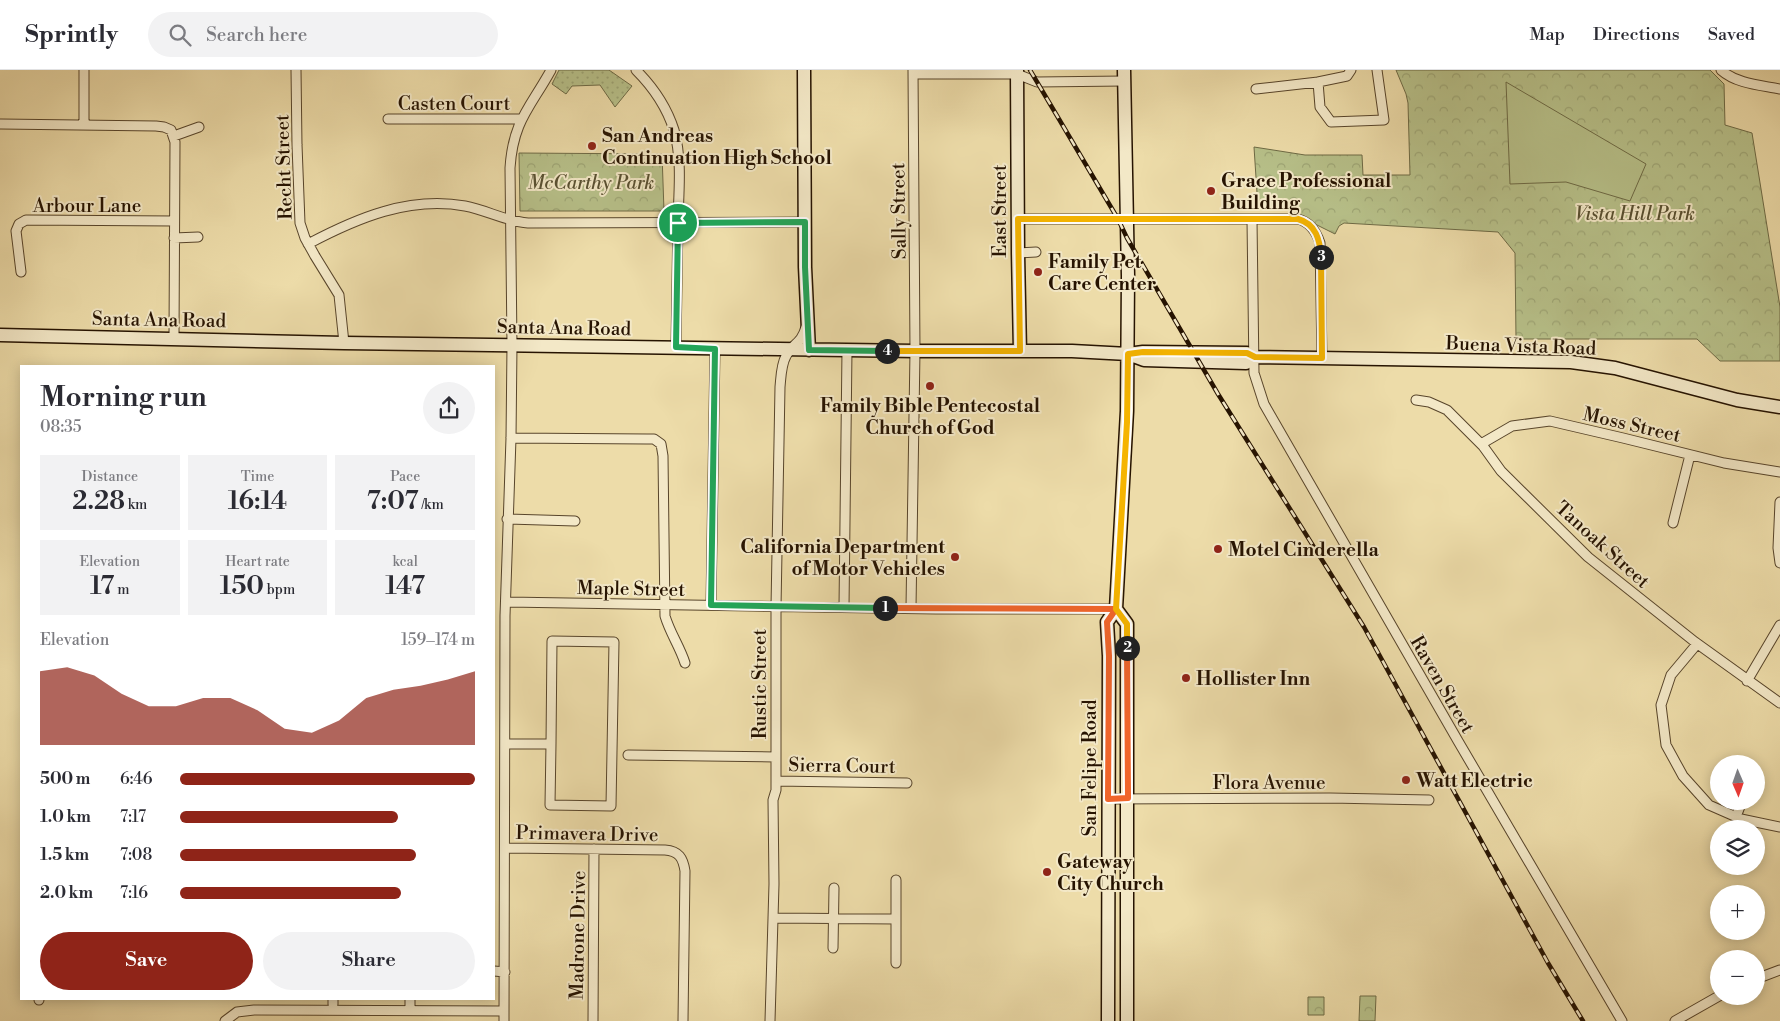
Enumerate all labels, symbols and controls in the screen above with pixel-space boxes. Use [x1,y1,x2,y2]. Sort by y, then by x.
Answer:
search box [148,12,498,57]
text: Sprintly [25,20,118,50]
icon: search [166,21,194,49]
text: Search here [206,23,307,47]
text: Map [1529,23,1565,46]
text: Directions [1593,23,1680,46]
text: Saved [1708,23,1755,46]
street label: Casten Court [398,92,511,116]
street label: Recht Street [270,114,298,220]
place label: San Andreas Continuation High School [602,124,832,170]
marker: San Andreas Continuation High School [586,140,598,152]
street label: Sally Street [886,162,912,259]
street label: East Street [988,164,1012,258]
place label: Grace Professional Building [1221,169,1391,215]
park label: McCarthy Park [528,171,654,195]
marker: Grace Professional Building [1205,185,1217,197]
street label: Arbour Lane [32,194,141,218]
pin [657,202,699,244]
park label: Vista Hill Park [1575,202,1695,226]
icon: arrive [664,209,692,237]
pin: 3 [1308,244,1334,270]
text: 3 [1317,248,1326,266]
place label: Family Pet Care Center [1048,250,1157,296]
marker: Family Pet Care Center [1032,266,1044,278]
street label: Santa Ana Road [92,307,227,333]
street label: Santa Ana Road [497,315,632,341]
street label: Buena Vista Road [1444,331,1597,361]
pin: 4 [874,338,900,364]
text: 4 [883,342,892,360]
text: Morning run [40,380,207,415]
marker: Family Bible Pentecostal Church of God [924,380,936,392]
button: share [423,382,475,434]
place label: Family Bible Pentecostal Church of God [820,394,1040,440]
street label: Moss Street [1581,402,1683,448]
text: 08:35 [40,417,82,437]
text: Distance [82,468,138,486]
text: Time [241,468,274,486]
text: Pace [390,468,420,486]
text: 2.28 [72,486,125,517]
text: 16:14 [228,486,287,517]
text: 7:07 [367,486,419,517]
text: km [125,496,147,514]
text: /km [419,496,444,514]
street label: Tanoak Street [1550,496,1655,594]
place label: California Department of Motor Vehicles [740,535,945,581]
place label: Motel Cinderella [1228,538,1379,562]
marker: Motel Cinderella [1212,543,1224,555]
marker: California Department of Motor Vehicles [949,551,961,563]
text: Elevation [80,553,140,571]
text: Heart rate [225,553,290,571]
text: kcal [392,553,418,571]
text: 17 [90,571,114,602]
text: 150 [220,571,264,602]
text: 147 [385,571,425,602]
street label: Maple Street [577,576,686,602]
text: m [114,581,130,599]
text: bpm [264,581,295,599]
pin: 1 [872,596,898,620]
text: 1 [882,599,889,617]
street label: Rustic Street [748,628,772,739]
text: Elevation [40,630,109,650]
text: 159–174 m [401,630,475,650]
street label: Raven Street [1405,631,1480,738]
pin: 2 [1114,636,1140,660]
text: 2 [1123,639,1132,657]
place label: Hollister Inn [1196,667,1310,691]
marker: Hollister Inn [1180,672,1192,684]
street label: San Felipe Road [1078,699,1102,837]
street label: Sierra Court [788,753,896,779]
north arrow [1710,755,1765,810]
map controls [1710,755,1765,1005]
text: 500 m [40,769,90,789]
text: 6:46 [120,769,153,789]
place label: Watt Electric [1415,769,1533,793]
street label: Flora Avenue [1212,771,1326,795]
marker: Watt Electric [1400,774,1412,786]
text: 1.0 km [40,807,91,827]
text: 7:17 [120,807,146,827]
button: layers [1710,820,1765,875]
street label: Primavera Drive [515,821,659,847]
text: 1.5 km [40,845,89,865]
text: 7:08 [120,845,152,865]
place label: Gateway City Church [1057,850,1164,896]
marker: Gateway City Church [1041,866,1053,878]
street label: Madrone Drive [565,870,591,1000]
text: 2.0 km [40,883,93,903]
text: 7:16 [120,883,148,903]
button: + [1710,885,1765,940]
button: Save [40,932,253,990]
button: Share [263,932,475,990]
button: − [1710,950,1765,1005]

